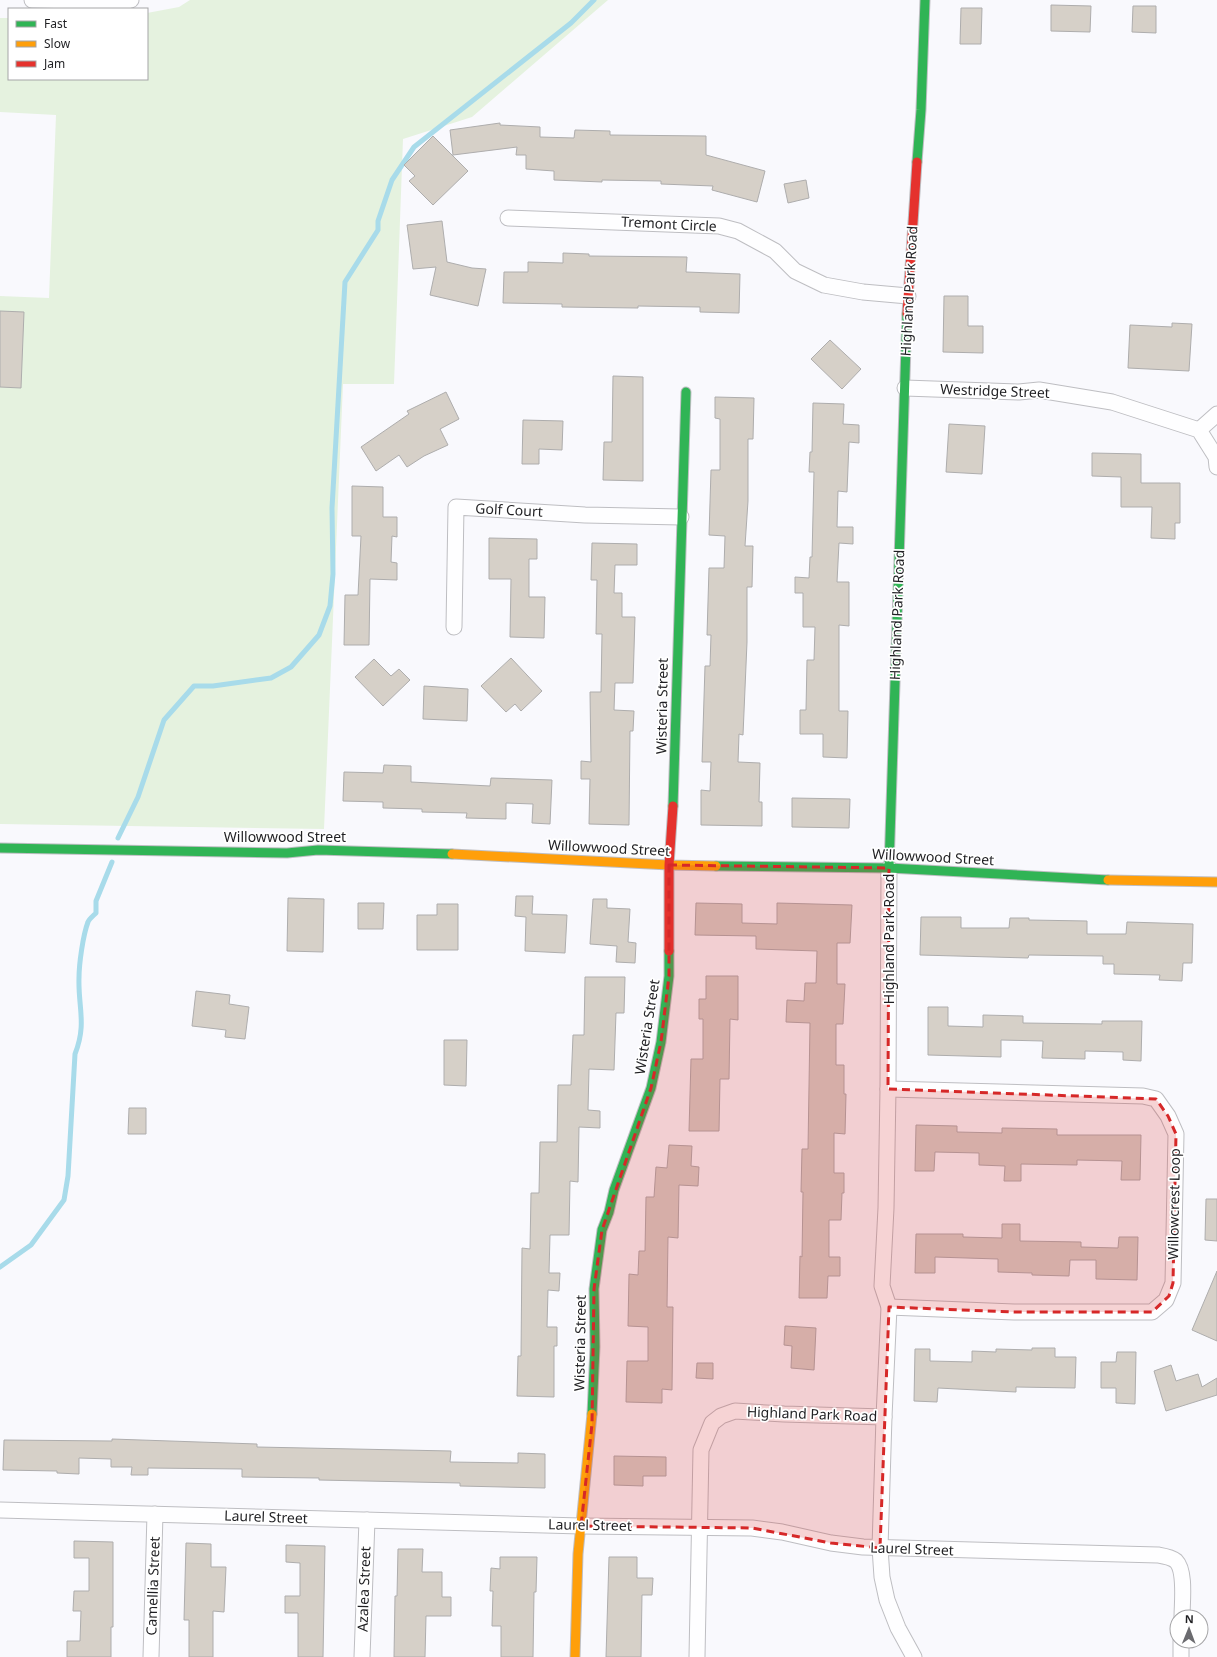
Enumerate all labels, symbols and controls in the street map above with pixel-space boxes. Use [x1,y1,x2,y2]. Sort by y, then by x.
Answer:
legend [8,8,148,80]
text: Fast [44,15,68,32]
text: Slow [44,35,71,52]
text: Jam [43,55,65,72]
street label: Tremont Circle [621,212,717,235]
street label: Highland Park Road [896,225,921,357]
street label: Westridge Street [940,379,1050,402]
street label: Golf Court [475,498,543,521]
street label: Highland Park Road [885,549,908,681]
street label: Wisteria Street [651,658,672,754]
street label: Willowwood Street [224,827,346,846]
street label: Willowwood Street [547,835,671,860]
street label: Willowwood Street [871,844,995,869]
street label: Highland Park Road [879,874,898,1004]
street label: Wisteria Street [630,978,663,1076]
street label: Willowcrest Loop [1163,1148,1184,1260]
street label: Wisteria Street [569,1295,590,1391]
street label: Highland Park Road [746,1402,878,1425]
street label: Laurel Street [224,1506,308,1527]
street label: Laurel Street [548,1514,632,1535]
street label: Camellia Street [141,1536,164,1636]
street label: Laurel Street [870,1538,954,1559]
street label: Azalea Street [353,1546,374,1632]
north arrow [1169,1609,1209,1649]
text: N [1185,1611,1194,1626]

